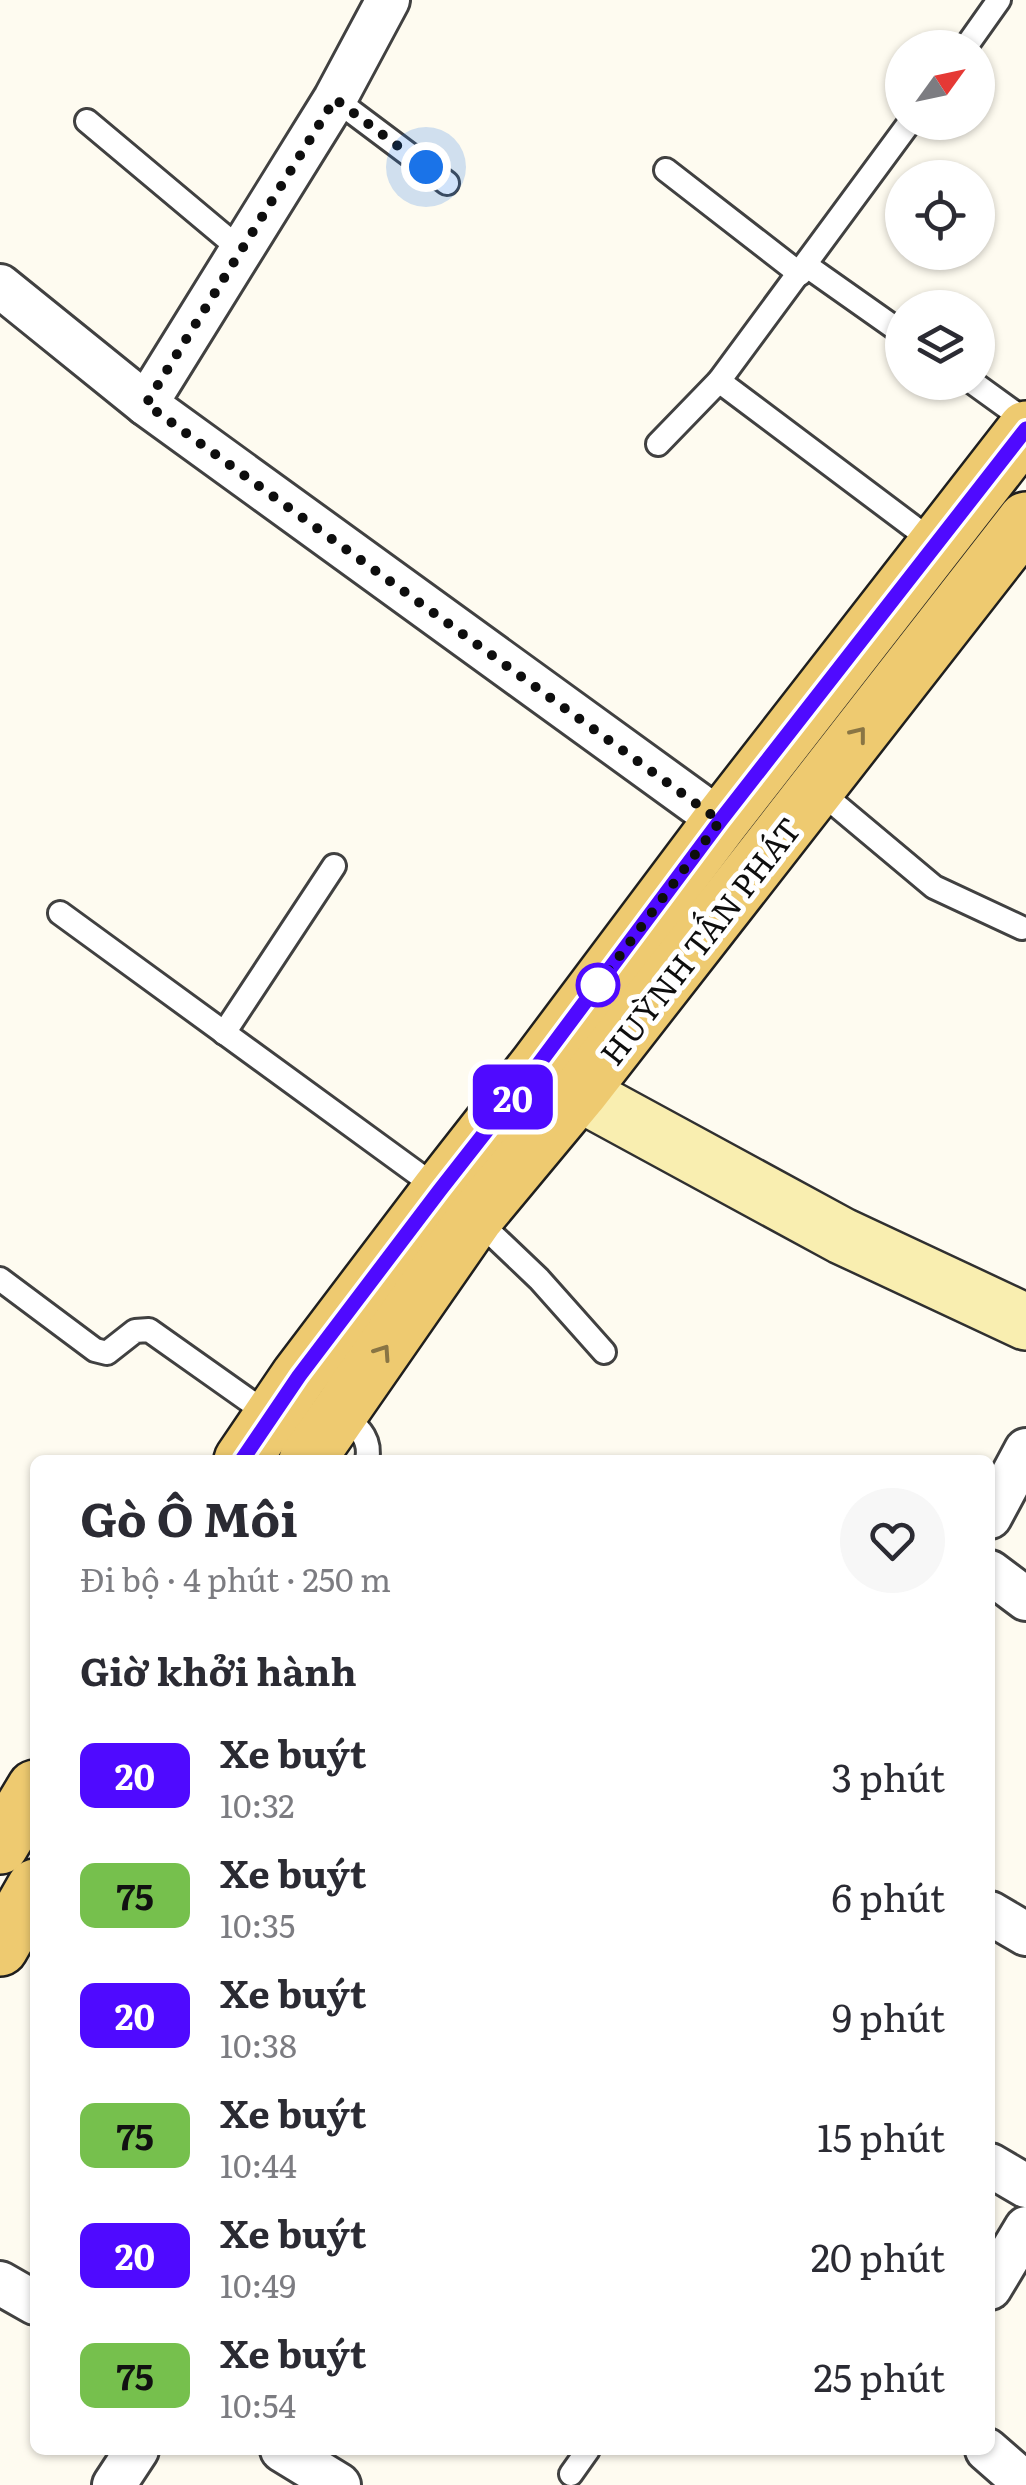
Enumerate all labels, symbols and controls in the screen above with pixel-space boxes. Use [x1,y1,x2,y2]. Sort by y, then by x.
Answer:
north arrow [885,30,995,140]
map controls [885,30,995,400]
your location [401,142,451,192]
button: locate [885,160,995,270]
button: layers [885,290,995,400]
one-way arrow [847,727,865,745]
street label: HUỲNH TẤN PHÁT [587,806,811,1074]
unlabelled marker [577,964,619,1006]
line badge: 20 [468,1064,558,1130]
text: 20 [493,1071,533,1123]
one-way arrow [371,1344,389,1363]
text: Gò Ô Môi [80,1481,298,1552]
button: heart [840,1488,945,1593]
text: Đi bộ · 4 phút · 250 m [80,1554,391,1602]
text: Giờ khởi hành [80,1641,357,1698]
text: Xe buýt [220,1723,366,1780]
text: 3 phút [831,1747,945,1804]
text: 20 [115,1749,155,1801]
text: 10:32 [220,1780,294,1828]
text: Xe buýt [220,1843,366,1900]
text: 6 phút [832,1867,945,1924]
text: 75 [116,1869,154,1921]
text: 10:35 [220,1900,295,1948]
text: Xe buýt [220,1963,366,2020]
text: 9 phút [832,1987,945,2044]
text: 20 [115,1989,155,2041]
text: 10:38 [220,2020,297,2068]
text: Xe buýt [220,2083,366,2140]
text: 15 phút [817,2107,945,2164]
text: 75 [116,2109,154,2161]
text: 10:44 [220,2140,297,2188]
text: Xe buýt [220,2203,366,2260]
text: 20 phút [811,2227,945,2284]
text: 20 [115,2229,155,2281]
text: 10:49 [220,2260,296,2308]
text: Xe buýt [220,2323,366,2380]
text: 25 phút [813,2347,945,2404]
text: 75 [116,2349,154,2401]
text: 10:54 [220,2380,296,2428]

